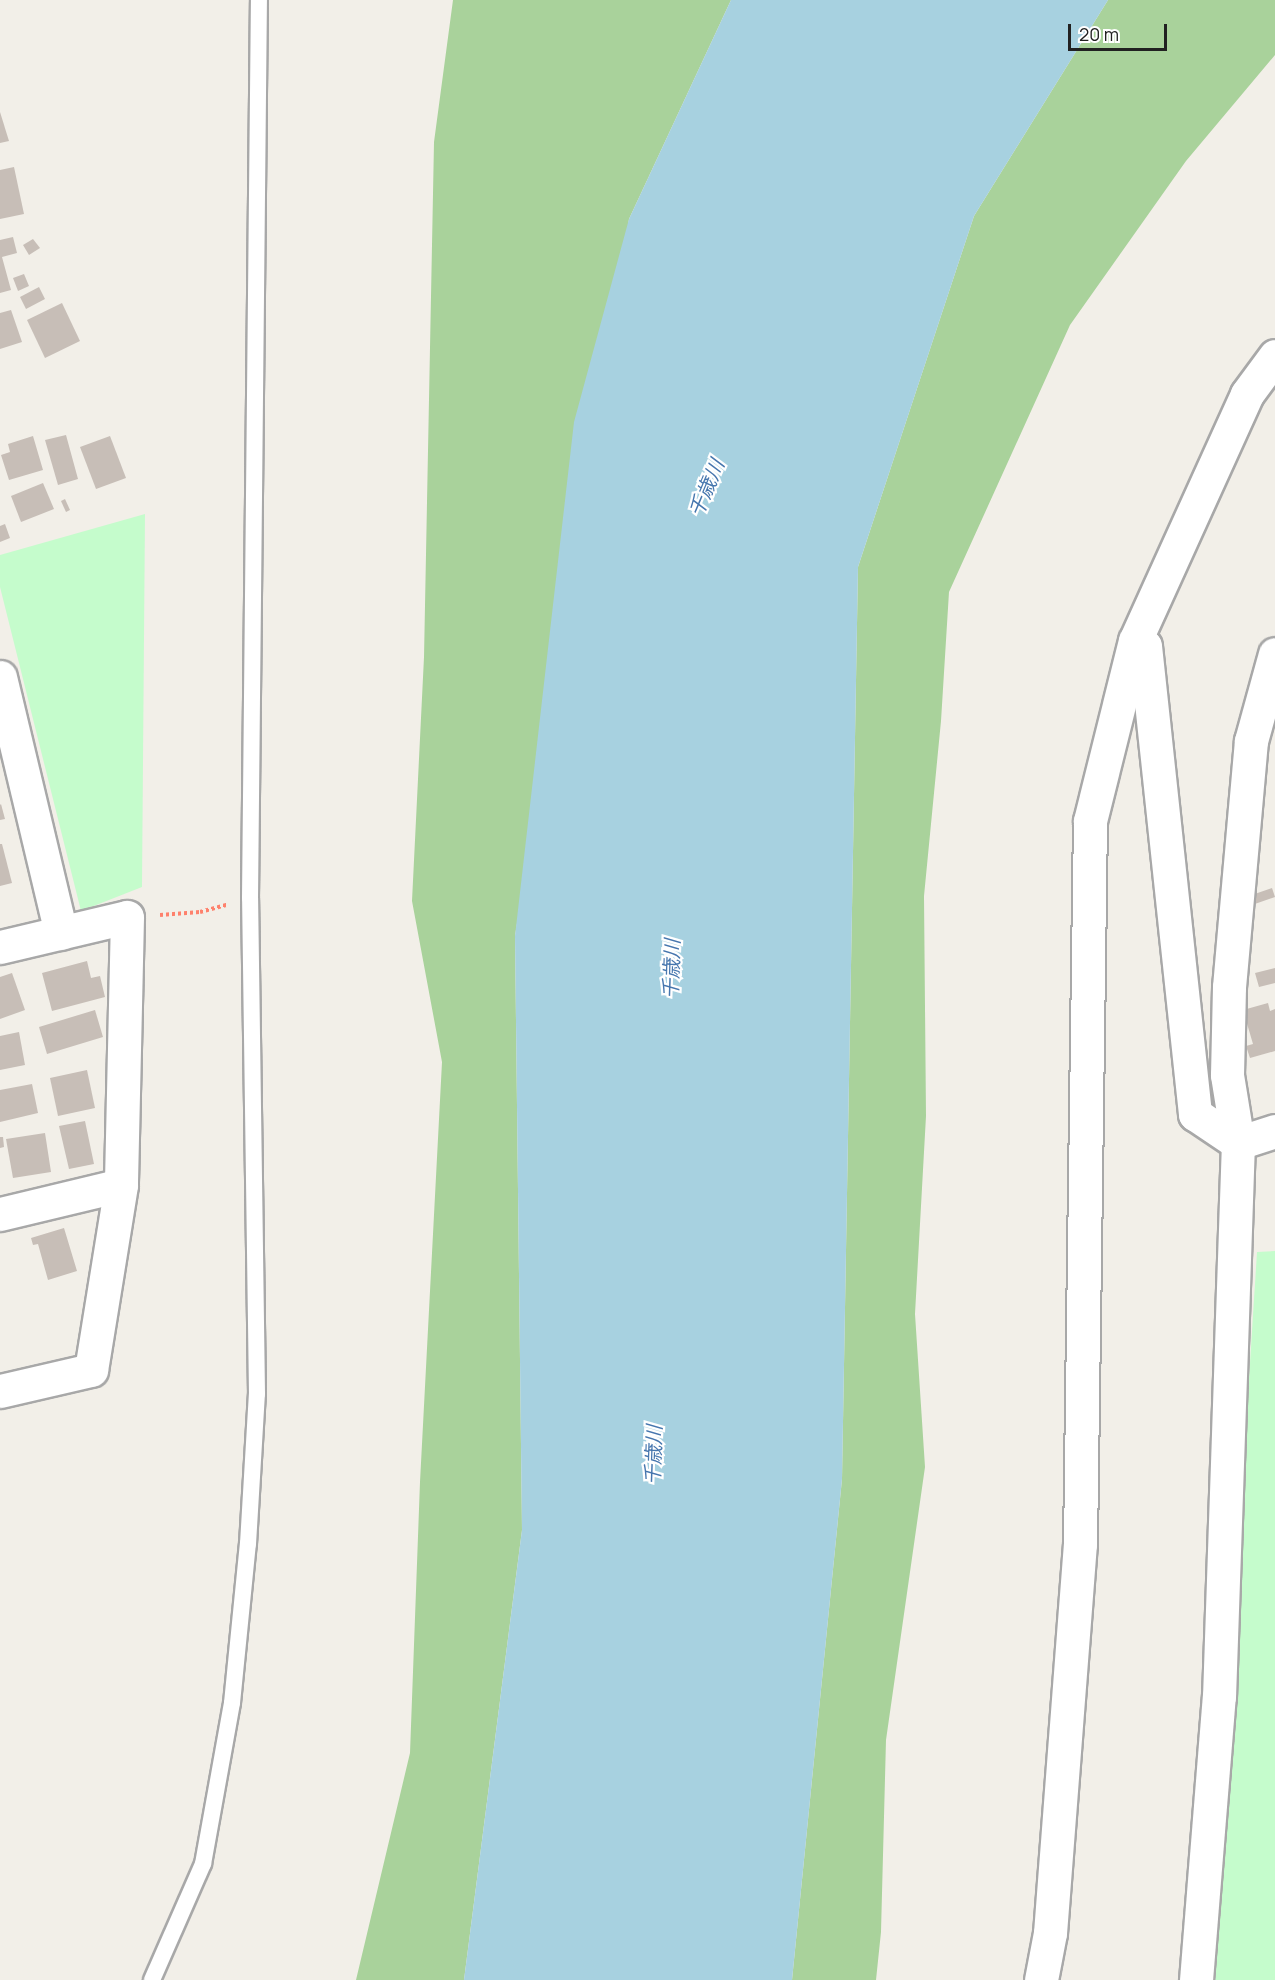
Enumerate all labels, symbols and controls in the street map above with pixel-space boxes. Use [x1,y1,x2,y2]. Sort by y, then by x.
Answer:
scale bar [1071,12,1170,50]
text: 20 m [1079,22,1119,46]
water label: 千歳川 [683,456,729,520]
water label: 千歳川 [658,939,684,999]
water label: 千歳川 [640,1425,666,1485]

